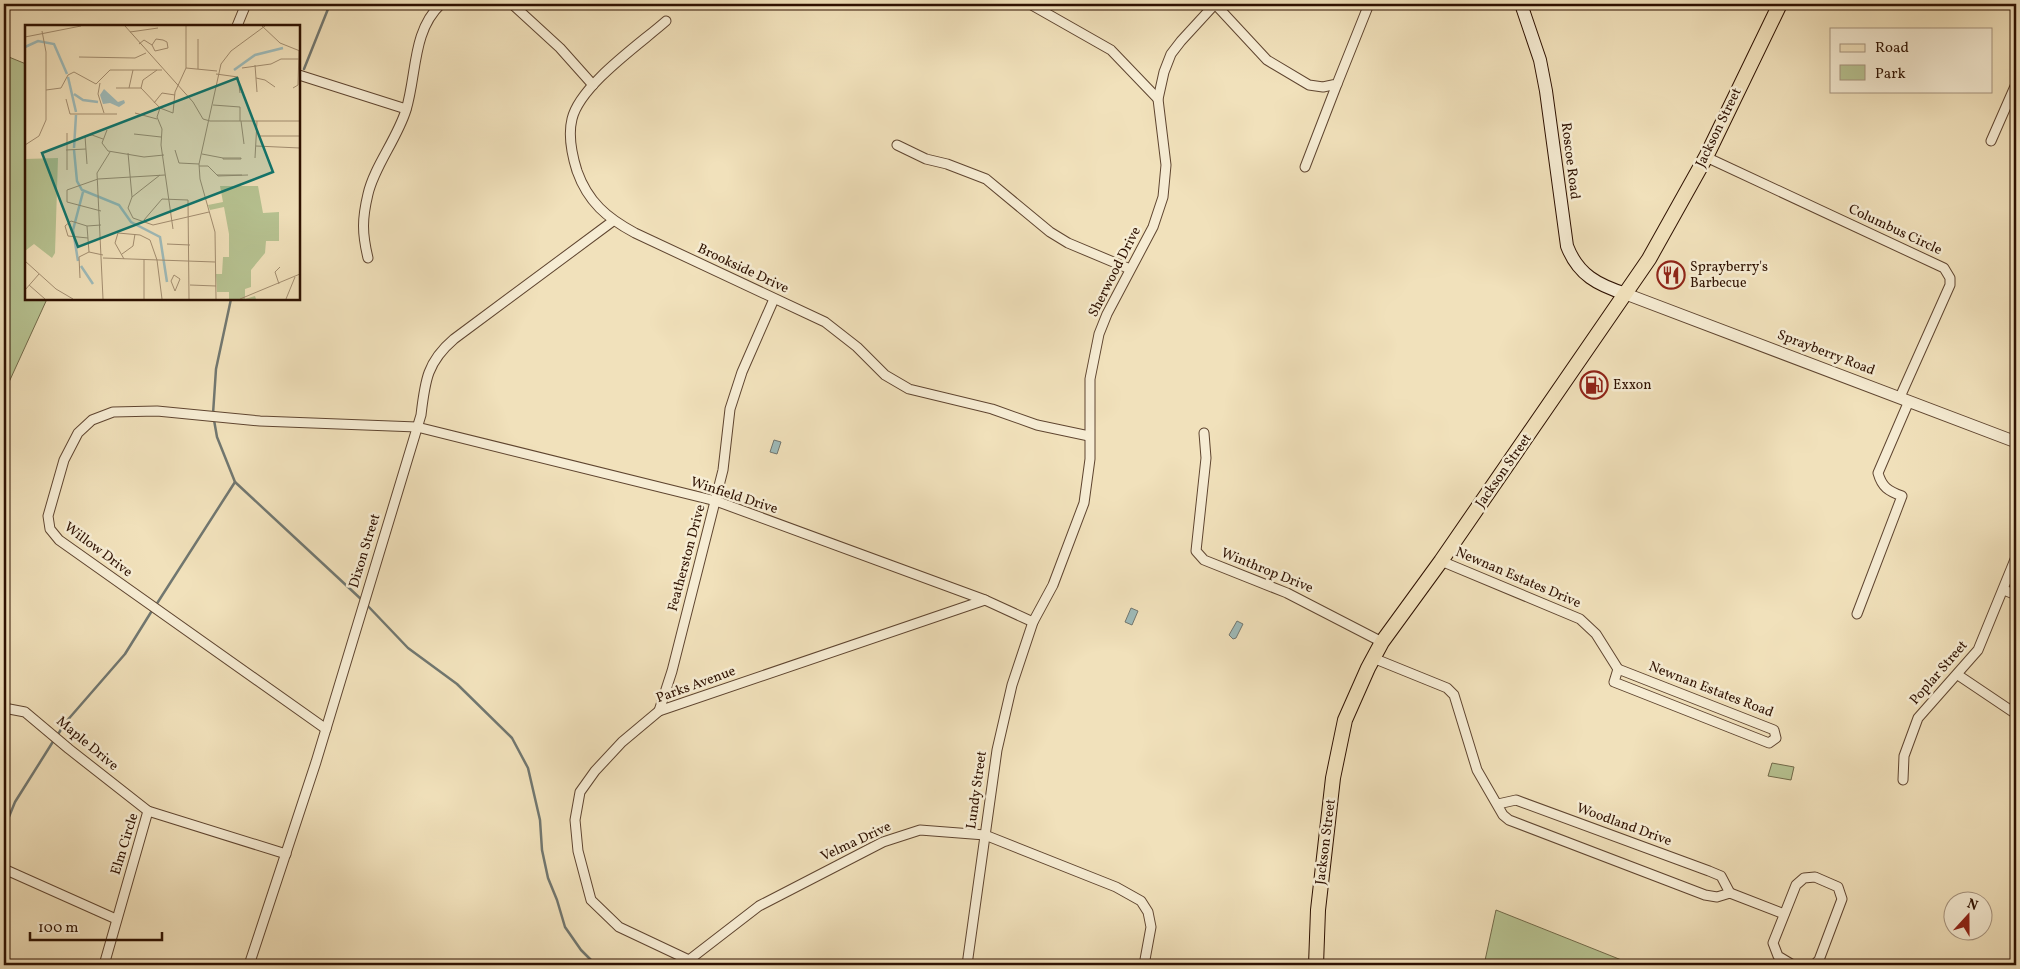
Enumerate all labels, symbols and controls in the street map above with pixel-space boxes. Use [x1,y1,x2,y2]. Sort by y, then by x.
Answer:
inset map [25,25,300,300]
legend [1830,28,1992,92]
text: Road [1875,38,1909,59]
text: Park [1875,64,1906,85]
street label: Jackson Street [1692,85,1747,171]
street label: Roscoe Road [1556,121,1584,201]
street label: Columbus Circle [1845,200,1945,260]
street label: Sherwood Drive [1084,223,1146,320]
street label: Brookside Drive [694,240,792,299]
place label: Sprayberry's Barbecue [1690,258,1768,293]
restaurant icon: Sprayberry's Barbecue [1656,260,1686,290]
street label: Sprayberry Road [1774,326,1878,380]
fuel station icon: Exxon [1579,370,1609,400]
place label: Exxon [1613,376,1652,395]
street label: Jackson Street [1471,430,1537,512]
street label: Winfield Drive [688,473,780,519]
street label: Featherston Drive [664,502,710,614]
street label: Dixon Street [345,511,385,590]
street label: Willow Drive [60,518,136,582]
street label: Newnan Estates Drive [1452,543,1584,613]
street label: Winthrop Drive [1218,544,1316,598]
street label: Poplar Street [1906,637,1972,709]
street label: Newnan Estates Road [1646,657,1776,723]
street label: Parks Avenue [654,662,739,708]
street label: Maple Drive [52,712,122,776]
street label: Lundy Street [962,750,992,830]
street label: Jackson Street [1311,798,1341,886]
street label: Woodland Drive [1574,799,1675,851]
street label: Elm Circle [107,810,144,877]
street label: Velma Drive [818,817,895,867]
north arrow [1942,892,1992,942]
text: N [1964,895,1980,916]
scale bar [30,909,162,941]
text: 100 m [38,918,78,939]

